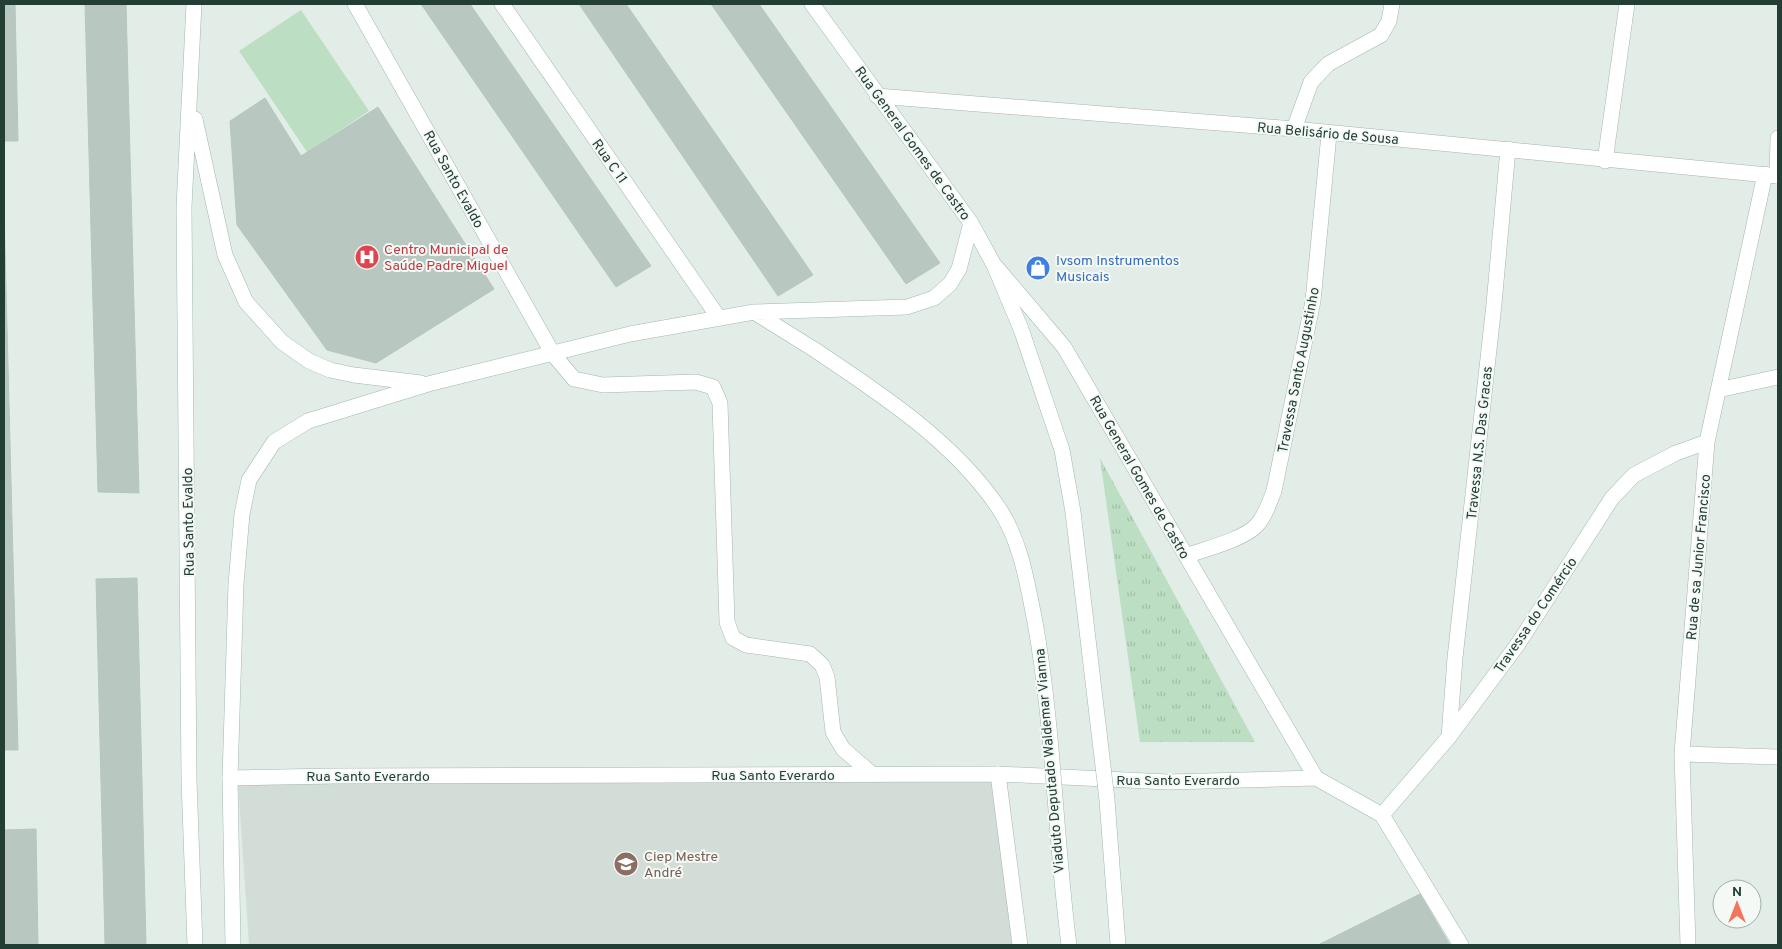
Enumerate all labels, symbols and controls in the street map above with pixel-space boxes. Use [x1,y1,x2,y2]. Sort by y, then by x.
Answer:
street label: Rua General Gomes de Castro [850,64,973,224]
street label: Rua Belisário de Sousa [1256,120,1399,149]
street label: Rua Santo Evaldo [419,128,487,232]
street label: Rua C 11 [587,136,630,187]
place label: Centro Municipal de Saúde Padre Miguel [384,242,508,275]
hospital icon: Centro Municipal de Saúde Padre Miguel [354,244,380,270]
place label: Ivsom Instrumentos Musicais [1056,253,1179,286]
shop icon: Ivsom Instrumentos Musicais [1025,255,1051,281]
street label: Travessa Santo Augustinho [1275,286,1324,455]
street label: Travessa N.S. Das Gracas [1464,365,1497,521]
street label: Rua General Gomes de Castro [1085,393,1193,563]
street label: Rua Santo Evaldo [180,467,199,577]
street label: Rua de sa Junior Francisco [1684,473,1715,641]
street label: Travessa do Comércio [1491,554,1582,677]
street label: Viaduto Deputado Waldemar Vianna [1032,648,1069,874]
street label: Rua Santo Everardo [711,768,835,785]
street label: Rua Santo Everardo [306,769,430,786]
street label: Rua Santo Everardo [1116,773,1240,790]
place label: Ciep Mestre André [644,849,718,882]
school or university icon: Ciep Mestre André [613,851,639,877]
north arrow [1712,879,1762,929]
text: N [1732,884,1742,901]

